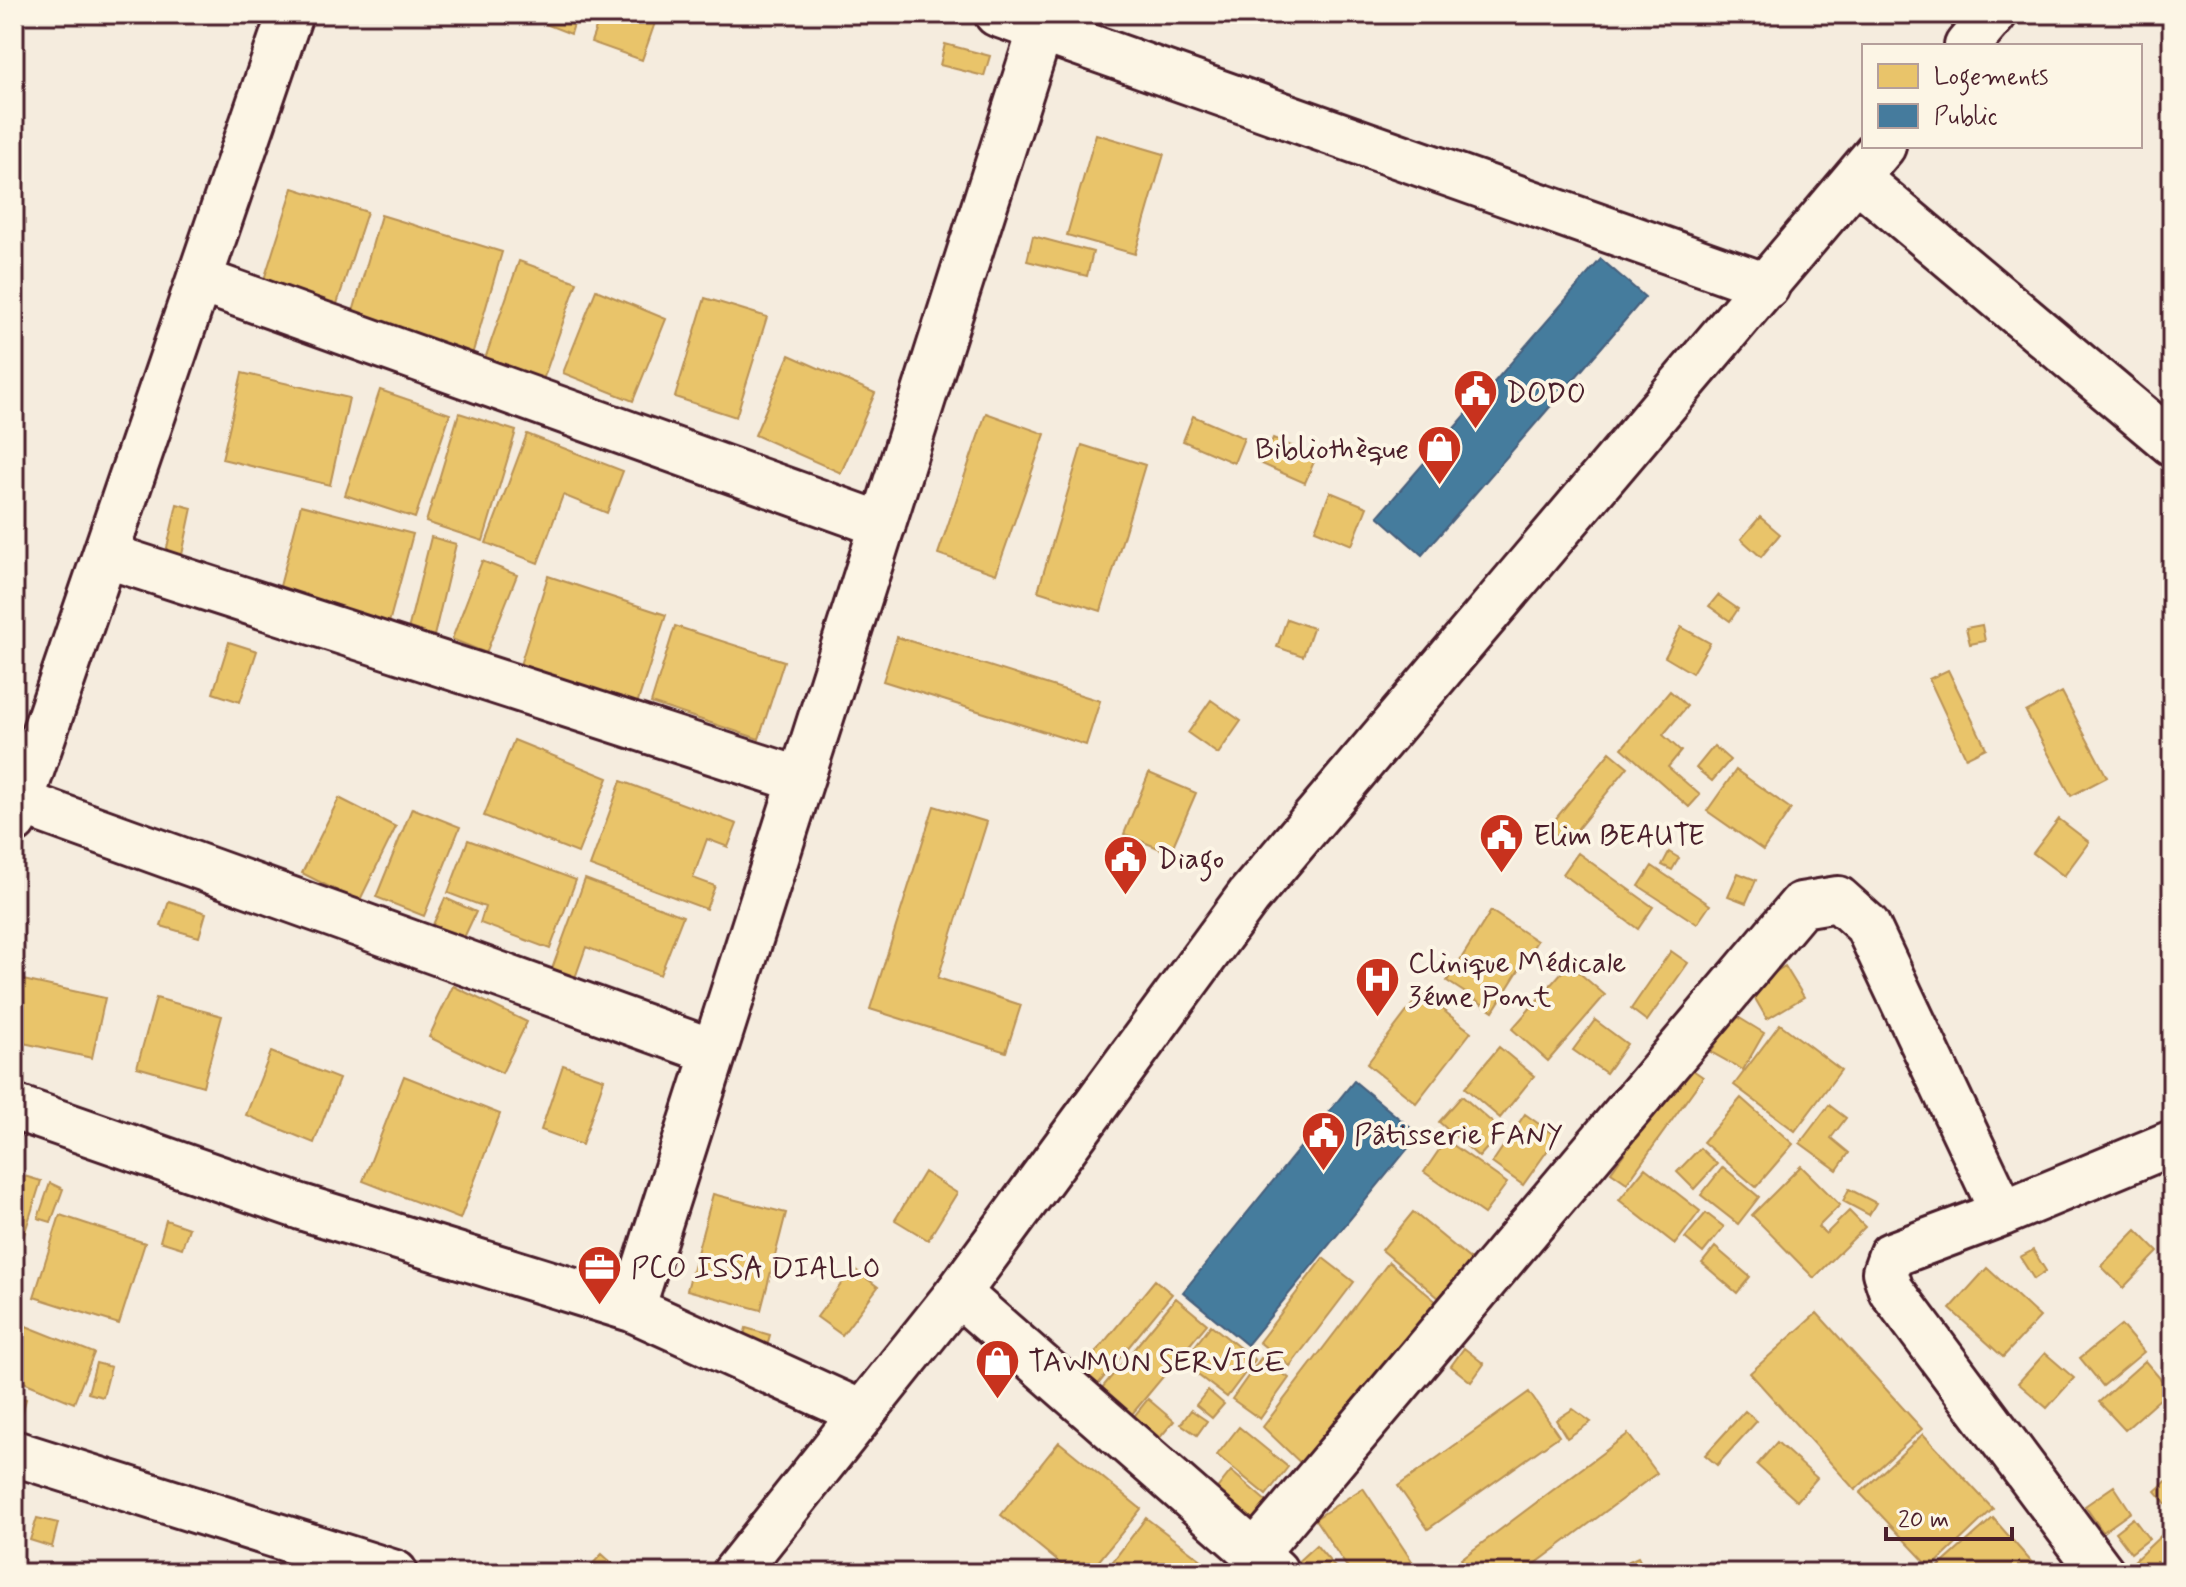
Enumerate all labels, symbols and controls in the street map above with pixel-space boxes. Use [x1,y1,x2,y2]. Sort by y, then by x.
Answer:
legend [1862,44,2142,148]
text: Logements [1934,62,2048,96]
text: Public [1934,102,1998,133]
public building icon: DODO [1451,368,1499,431]
place label: DODO [1506,374,1586,413]
shop icon: Bibliothèque [1416,424,1464,487]
place label: Bibliothèque [1255,430,1409,469]
public building icon: Elim BEAUTE [1478,811,1526,874]
place label: Elim BEAUTE [1533,817,1705,856]
public building icon: Diago [1102,834,1150,897]
place label: Diago [1157,840,1224,882]
place label: Clinique Médicale 3éme Pont [1408,944,1627,1017]
hospital icon: Clinique Médicale 3éme Pont [1353,955,1401,1018]
public building icon: Pâtisserie FANY [1299,1110,1347,1173]
place label: Pâtisserie FANY [1354,1116,1563,1155]
office icon: PCO ISSA DIALLO [576,1243,624,1306]
place label: PCO ISSA DIALLO [631,1249,881,1288]
shop icon: TAWMUN SERVICE [973,1337,1021,1400]
place label: TAWMUN SERVICE [1028,1343,1285,1382]
scale bar [1886,1491,2012,1541]
text: 20 m [1898,1505,1949,1536]

